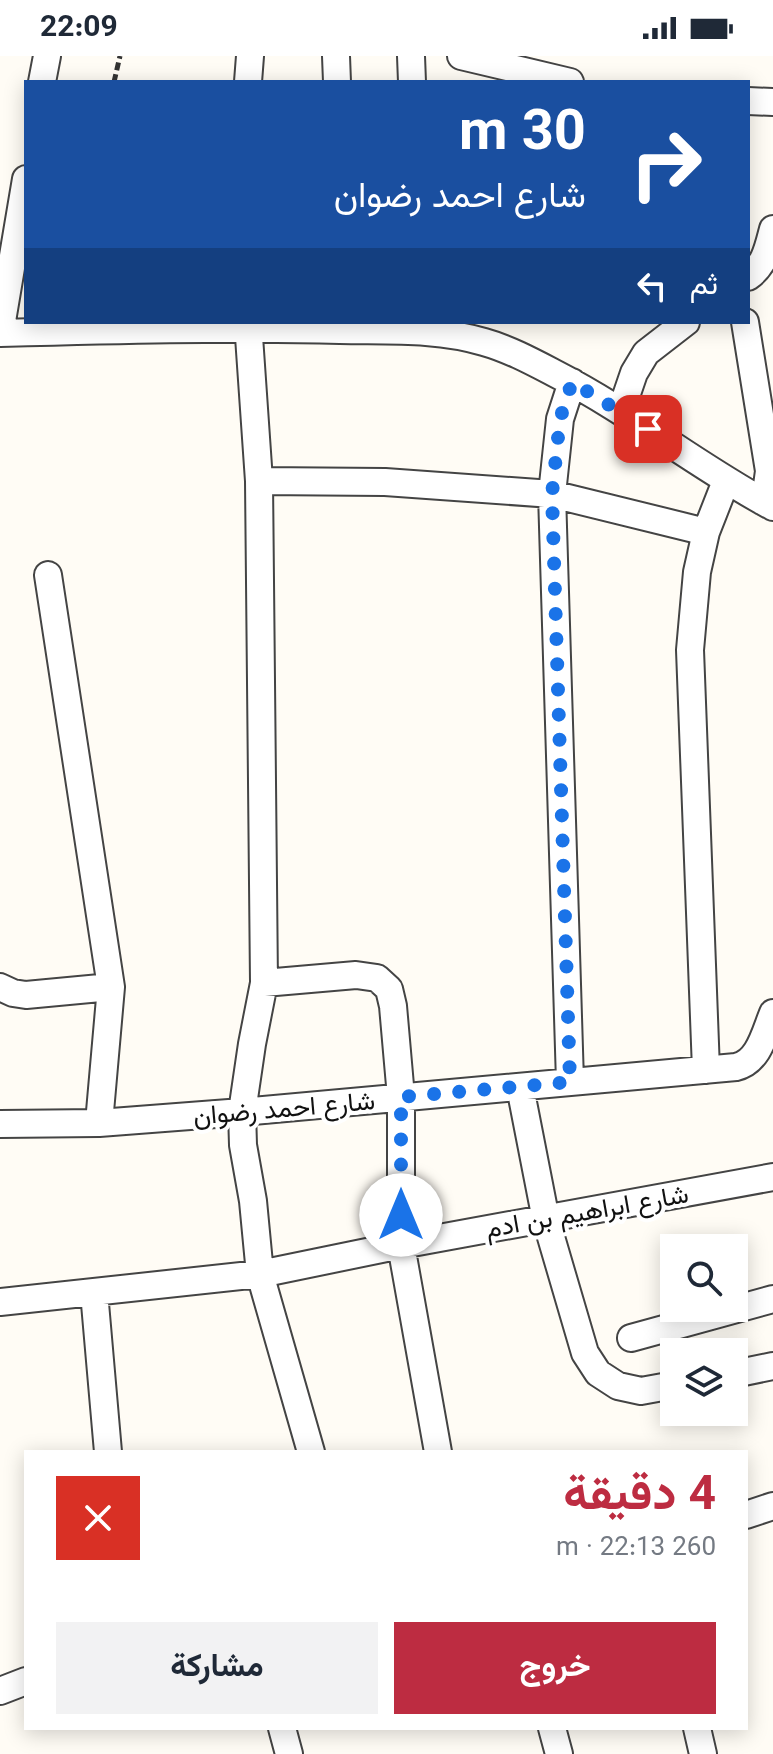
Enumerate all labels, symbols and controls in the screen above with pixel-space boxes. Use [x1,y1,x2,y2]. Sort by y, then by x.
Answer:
text: 22:09 [40,5,118,52]
text: 30 m [459,92,586,179]
icon: right [614,112,718,216]
text: شارع احمد رضوان [334,170,586,226]
text: ثم [690,263,718,310]
icon: left [630,264,674,308]
pin [614,395,682,463]
icon: arrive [626,407,670,451]
street label: شارع احمد رضوان [192,1082,377,1139]
position arrow [359,1173,443,1257]
street label: شارع ابراهيم بن ادم [483,1175,692,1251]
map controls [660,1234,748,1426]
button: search [660,1234,748,1322]
button: layers [660,1338,748,1426]
text: 4 دقيقة [563,1460,716,1535]
button: close [56,1476,140,1560]
text: 260 m · 22:13 [556,1528,716,1569]
button: مشاركة [56,1622,378,1714]
button: خروج [394,1622,716,1714]

